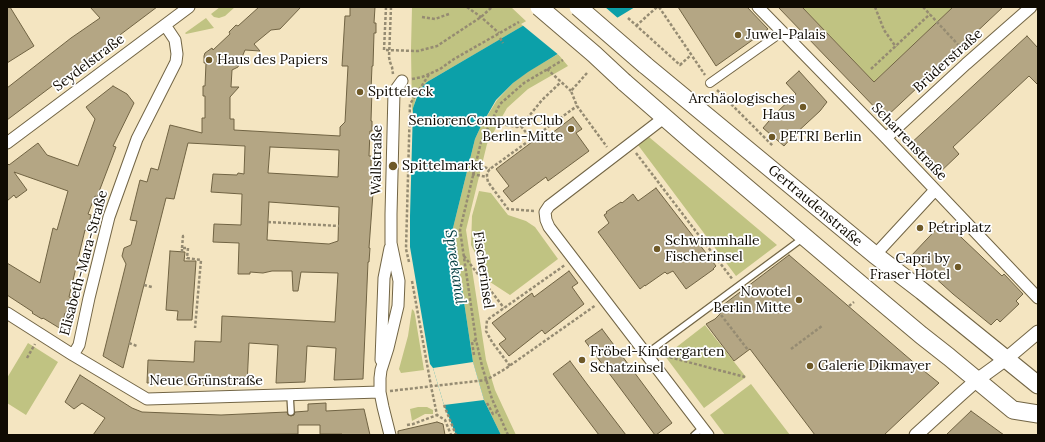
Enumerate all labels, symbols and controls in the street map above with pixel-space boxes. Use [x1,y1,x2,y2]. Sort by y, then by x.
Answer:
street label: Brüderstraße [910,26,986,96]
place label: Juwel-Palais [746,27,826,43]
marker: Juwel-Palais [733,30,743,40]
street label: Seydelstraße [50,31,128,95]
place label: Haus des Papiers [217,52,328,68]
marker: Haus des Papiers [204,55,214,65]
place label: Spitteleck [368,84,433,100]
marker: Spitteleck [355,87,365,97]
place label: Archäologisches Haus [689,91,795,124]
street label: Scharrenstraße [868,100,950,184]
marker: Archäologisches Haus [798,102,808,112]
place label: SeniorenComputerClub Berlin-Mitte [409,113,563,146]
marker: SeniorenComputerClub Berlin-Mitte [566,124,576,134]
street label: Wallstraße [368,125,386,195]
place label: PETRI Berlin [780,129,862,145]
marker: PETRI Berlin [767,132,777,142]
place label: Spittelmarkt [402,158,483,174]
marker: Spittelmarkt [387,160,399,172]
street label: Gertraudenstraße [764,162,866,250]
street label: Elisabeth-Mara-Straße [57,188,111,338]
place label: Petriplatz [928,220,991,236]
marker: Petriplatz [915,223,925,233]
water label: Spreekanal [441,228,469,306]
street label: Fischerinsel [469,230,497,310]
place label: Schwimmhalle Fischerinsel [665,233,760,266]
marker: Schwimmhalle Fischerinsel [652,244,662,254]
place label: Capri by Fraser Hotel [870,251,950,284]
marker: Capri by Fraser Hotel [953,262,963,272]
place label: Novotel Berlin Mitte [713,284,791,316]
marker: Novotel Berlin Mitte [794,295,804,305]
place label: Fröbel-Kindergarten Schatzinsel [590,344,724,376]
marker: Fröbel-Kindergarten Schatzinsel [577,355,587,365]
place label: Galerie Dikmayer [818,358,931,374]
marker: Galerie Dikmayer [805,361,815,371]
street label: Neue Grünstraße [149,373,263,389]

